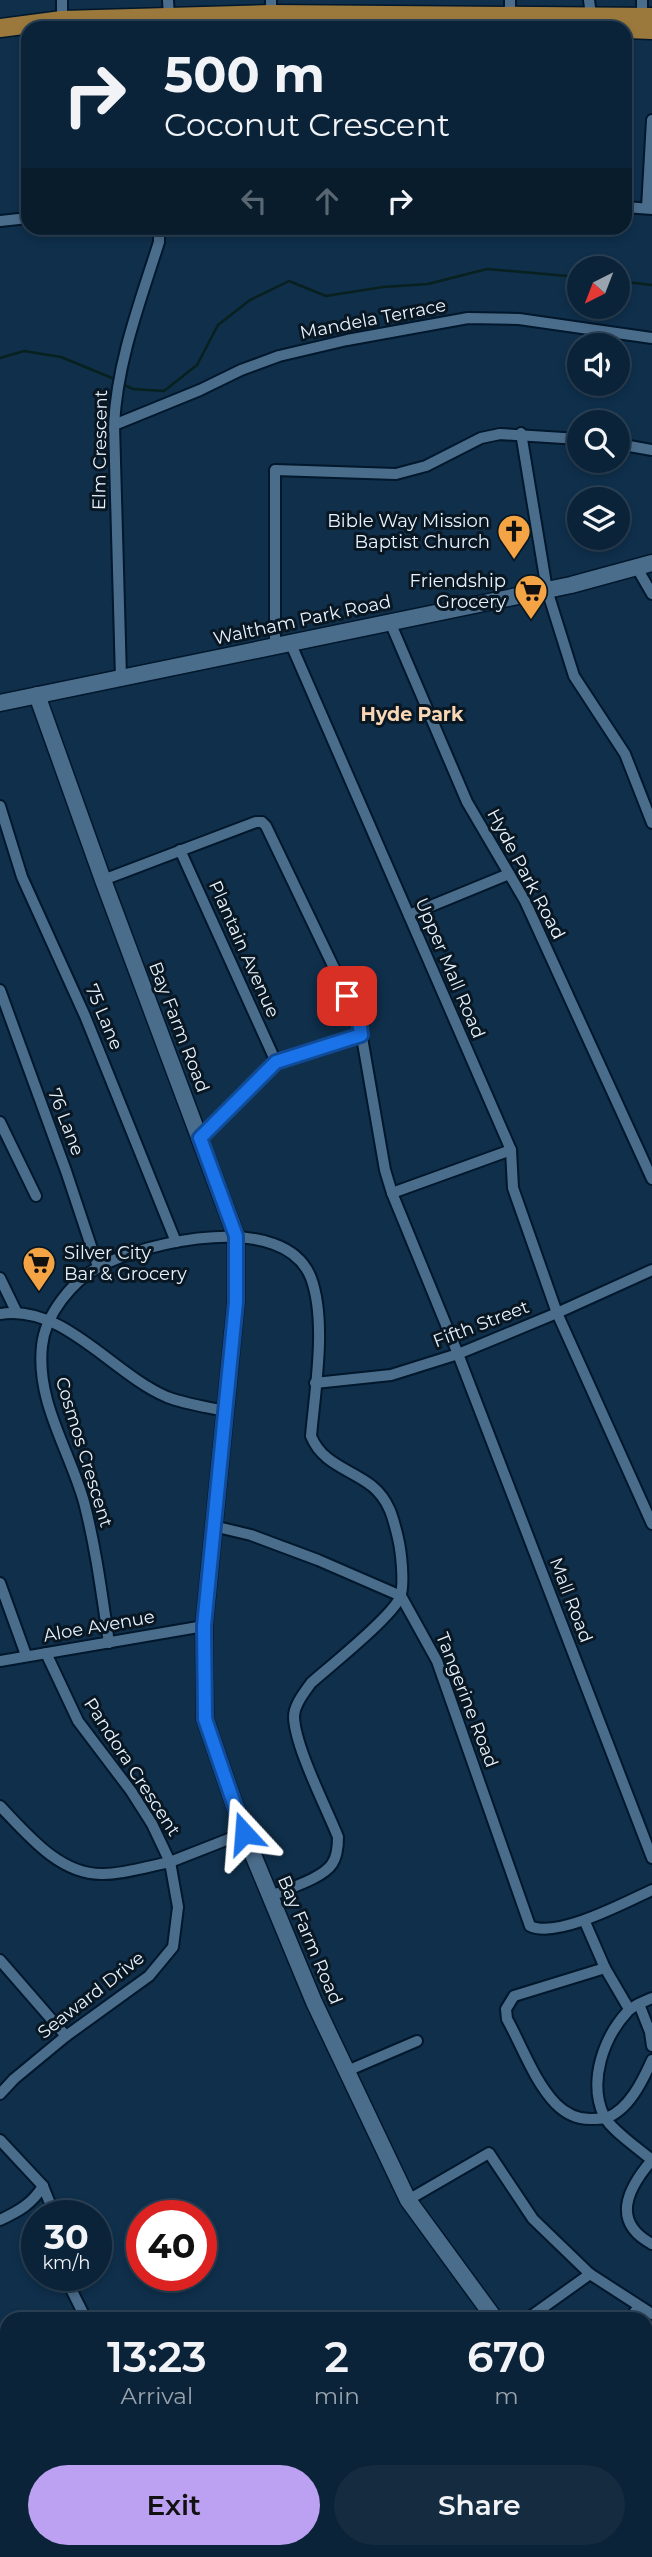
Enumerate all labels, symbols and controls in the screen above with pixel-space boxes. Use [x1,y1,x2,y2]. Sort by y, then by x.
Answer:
text: 500 m [164,45,325,104]
icon: right [49,49,140,140]
text: Coconut Crescent [164,105,450,144]
icon: left [235,182,273,220]
icon: ahead [308,182,346,220]
icon: right [381,182,419,220]
north arrow [567,256,630,318]
map controls [567,256,630,550]
street label: Mandela Terrace [298,294,448,344]
button: sound [567,333,630,396]
street label: Elm Crescent [88,390,112,510]
button: search [567,410,630,473]
button: layers [567,487,630,550]
place label: Bible Way Mission Baptist Church [327,510,490,553]
church icon: Bible Way Mission Baptist Church [495,512,533,561]
place label: Friendship Grocery [410,570,506,613]
supermarket icon: Friendship Grocery [512,572,550,621]
street label: Waltham Park Road [211,590,393,650]
district label: Hyde Park [361,703,464,726]
street label: Hyde Park Road [482,805,570,943]
street label: Plantain Avenue [204,877,284,1021]
street label: Upper Mall Road [410,894,490,1042]
street label: Bay Farm Road [144,959,214,1095]
pin [317,966,377,1026]
icon: arrive [328,977,366,1015]
street label: 75 Lane [80,981,128,1053]
street label: 76 Lane [43,1085,89,1159]
place label: Silver City Bar & Grocery [64,1242,187,1285]
supermarket icon: Silver City Bar & Grocery [20,1244,58,1293]
street label: Fifth Street [430,1296,532,1352]
street label: Cosmos Crescent [51,1374,117,1530]
street label: Mall Road [545,1554,597,1646]
street label: Aloe Avenue [42,1605,156,1647]
street label: Tangerine Road [431,1630,503,1770]
street label: Pandora Crescent [79,1694,185,1840]
position arrow [207,1796,281,1870]
street label: Bay Farm Road [273,1872,347,2008]
street label: Seaward Drive [33,1946,149,2043]
speed limit sign: 40 [126,2200,217,2291]
text: 30 [44,2215,89,2258]
text: km/h [42,2252,91,2274]
text: 13:23 [107,2331,207,2383]
text: 2 [325,2331,349,2383]
text: 670 [467,2331,546,2383]
text: Arrival [121,2382,193,2410]
text: min [314,2382,360,2410]
text: m [494,2382,519,2410]
button: Exit [28,2465,320,2545]
button: Share [334,2465,625,2545]

